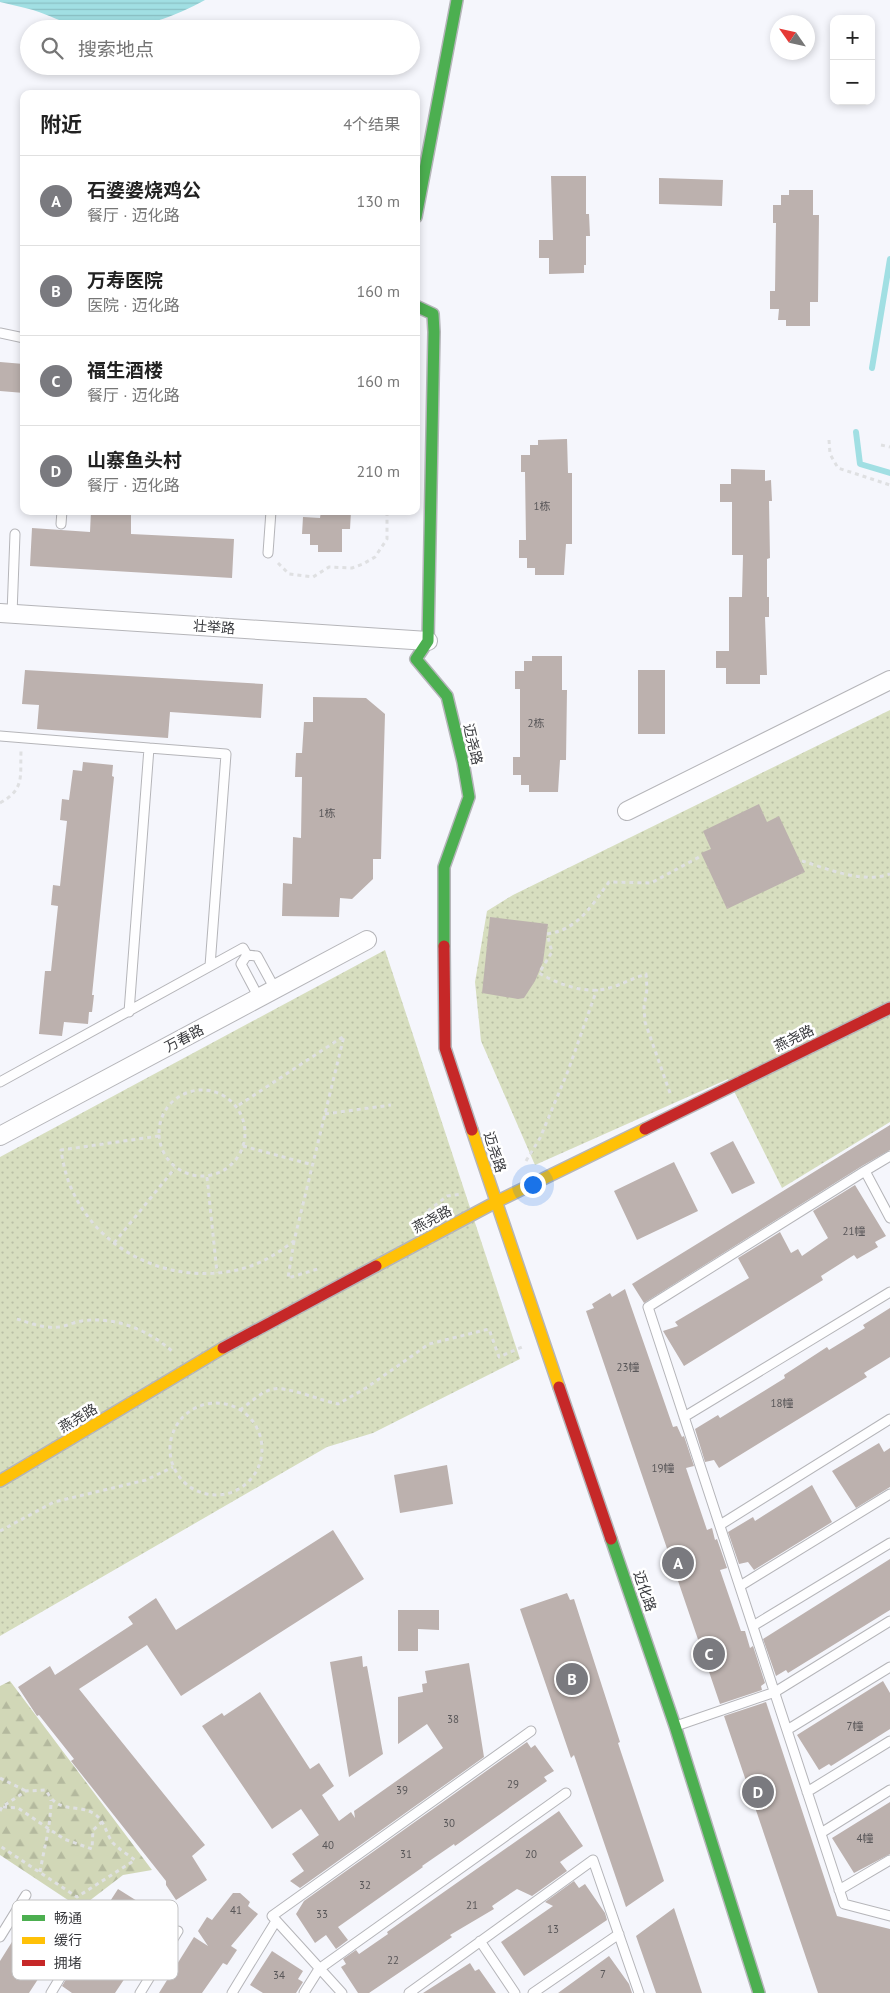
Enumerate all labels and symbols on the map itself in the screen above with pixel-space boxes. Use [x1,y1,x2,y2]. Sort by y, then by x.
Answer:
north arrow [770,15,815,60]
house number: 1栋 [534,499,551,513]
street label: 壮举路 [192,617,236,637]
house number: 2栋 [528,716,545,730]
street label: 迈尧路 [460,722,486,766]
house number: 1栋 [319,806,336,820]
street label: 万春路 [161,1020,207,1056]
street label: 燕尧路 [771,1021,817,1055]
street label: 迈尧路 [480,1129,510,1175]
your location [520,1172,546,1198]
street label: 燕尧路 [409,1201,455,1237]
house number: 21幢 [843,1224,866,1238]
house number: 23幢 [617,1360,640,1374]
house number: 18幢 [771,1396,794,1410]
street label: 燕尧路 [55,1399,101,1437]
house number: 19幢 [652,1461,675,1475]
pin: A [662,1544,694,1582]
street label: 迈化路 [630,1568,660,1614]
pin: C [693,1635,725,1673]
pin: B [556,1660,588,1698]
house number: 38 [447,1712,459,1726]
house number: 7幢 [847,1719,864,1733]
pin: D [742,1773,774,1811]
house number: 29 [507,1777,519,1791]
house number: 39 [396,1783,408,1797]
house number: 30 [443,1816,455,1830]
house number: 4幢 [857,1831,874,1845]
house number: 40 [322,1838,334,1852]
house number: 31 [400,1847,412,1861]
house number: 20 [525,1847,537,1861]
house number: 32 [359,1878,371,1892]
house number: 21 [466,1898,478,1912]
legend [12,1900,178,1980]
house number: 41 [230,1903,242,1917]
house number: 33 [316,1907,328,1921]
text: 畅通 [54,1909,82,1927]
house number: 13 [547,1922,559,1936]
text: 缓行 [54,1931,82,1949]
house number: 22 [387,1953,399,1967]
text: 拥堵 [54,1954,82,1972]
house number: 7 [600,1967,606,1981]
house number: 34 [273,1968,285,1982]

